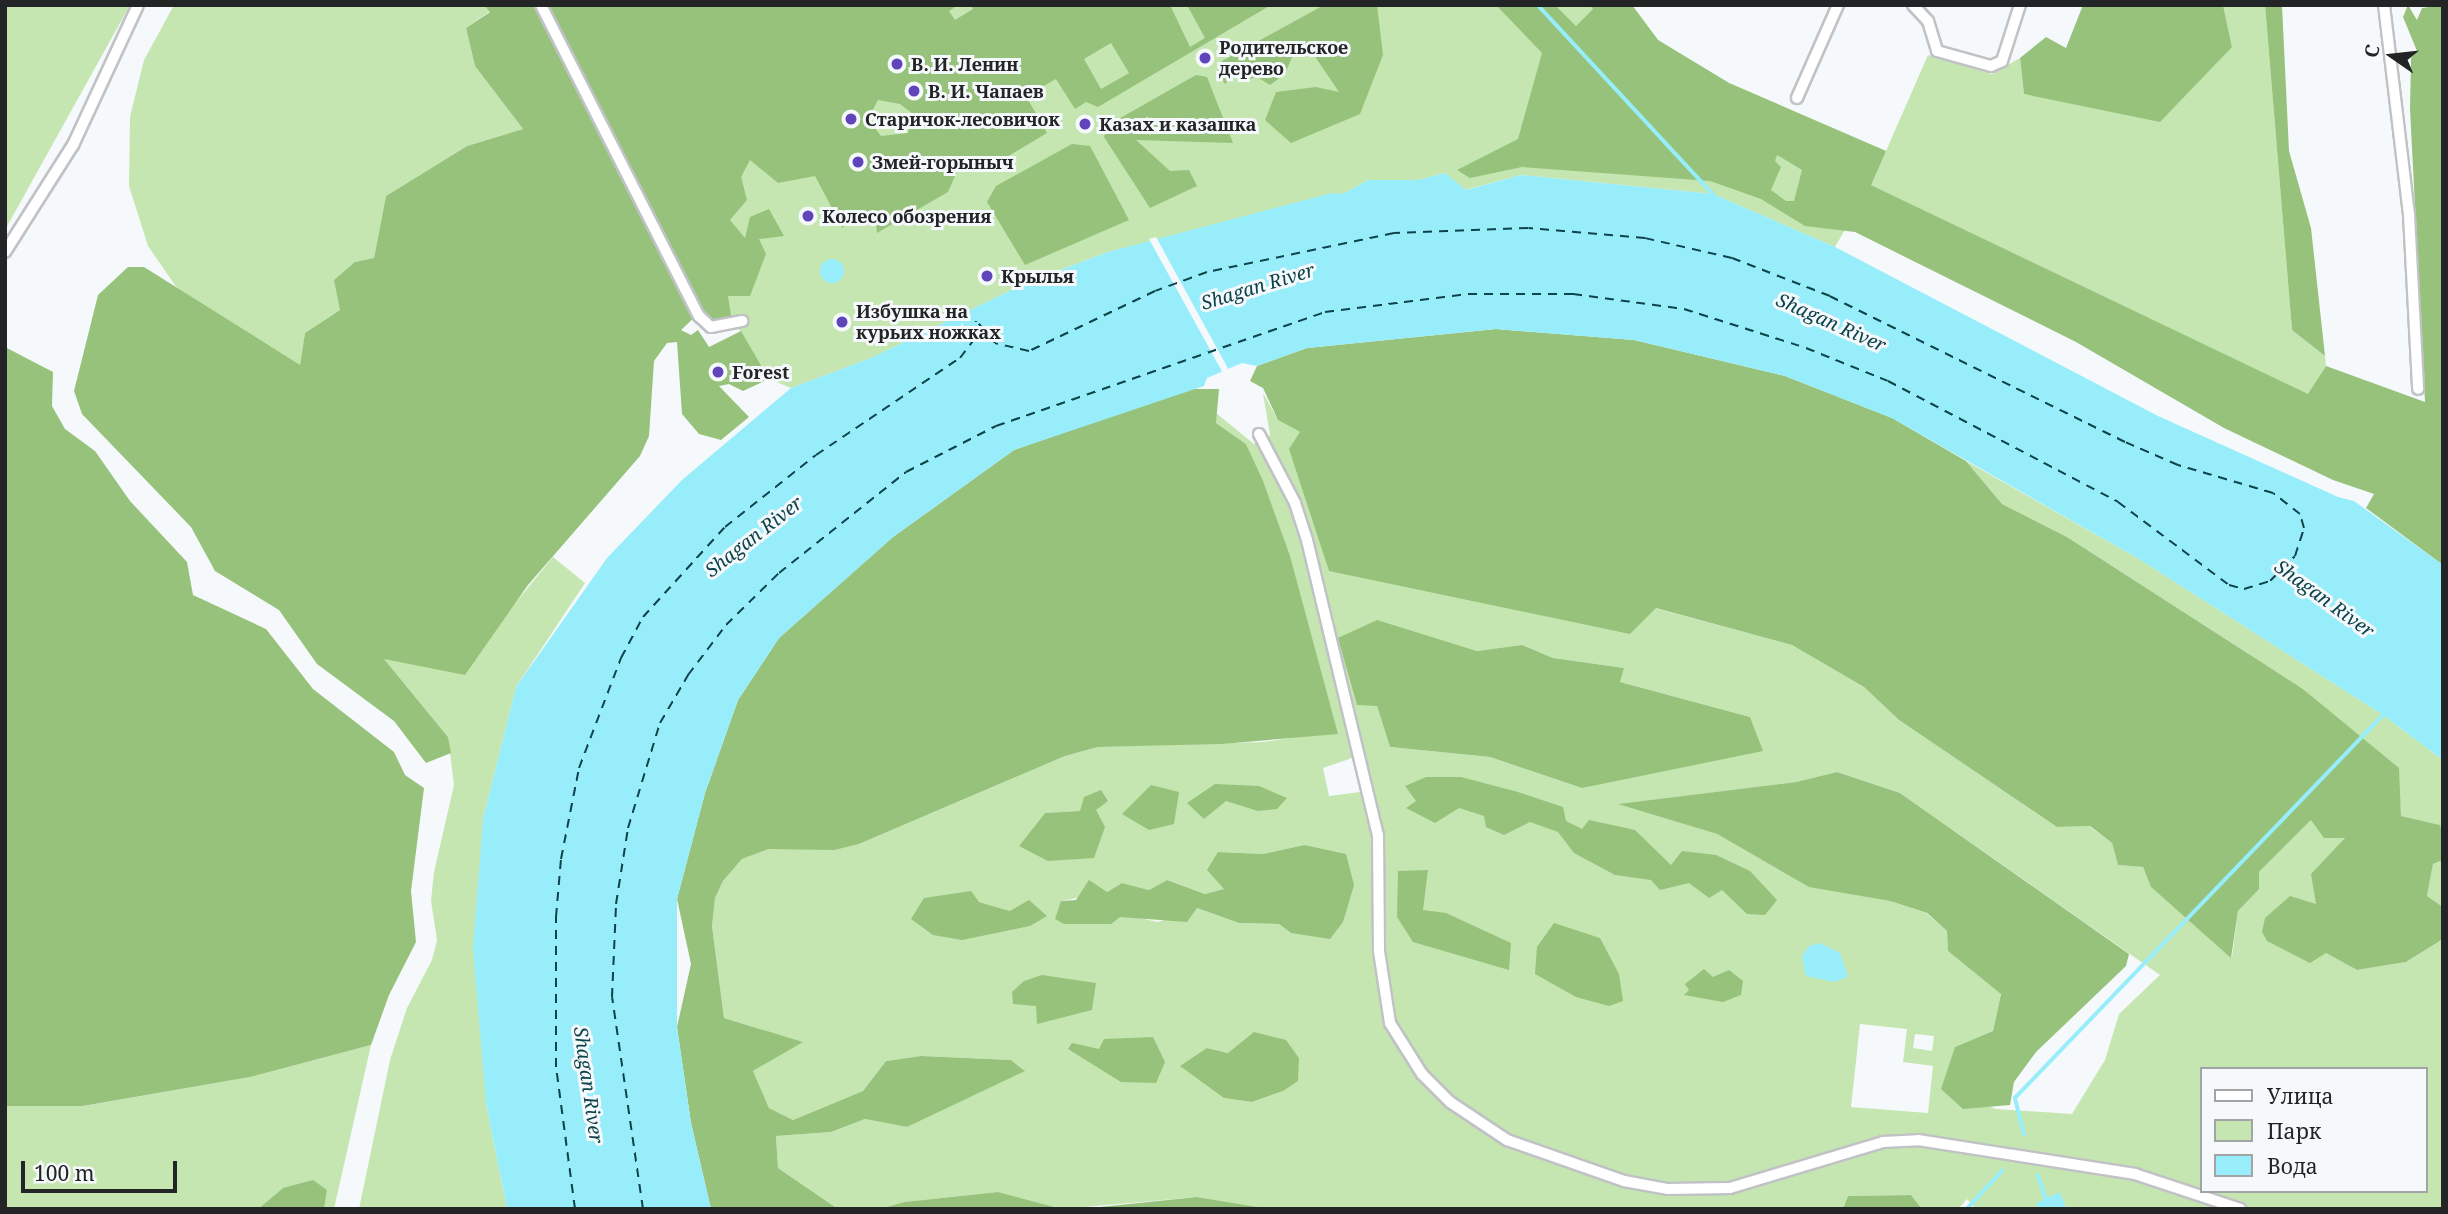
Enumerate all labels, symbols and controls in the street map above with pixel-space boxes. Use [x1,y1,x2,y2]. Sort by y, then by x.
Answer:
north arrow [2357,21,2427,91]
place label: Родительское дерево [1219,37,1348,80]
text: С [2357,42,2386,60]
marker: Родительское дерево [1197,50,1213,66]
place label: В. И. Ленин [911,53,1018,75]
marker: В. И. Ленин [889,56,905,72]
place label: В. И. Чапаев [928,80,1044,102]
marker: В. И. Чапаев [906,83,922,99]
place label: Старичок-лесовичок [865,108,1060,130]
marker: Старичок-лесовичок [843,111,859,127]
place label: Казах и казашка [1099,113,1256,135]
marker: Казах и казашка [1077,116,1093,132]
place label: Змей-горыныч [872,151,1014,173]
marker: Змей-горыныч [850,154,866,170]
place label: Колесо обозрения [822,205,991,227]
marker: Колесо обозрения [800,208,816,224]
water label: Shagan River [1198,259,1318,315]
place label: Крылья [1001,265,1074,287]
marker: Крылья [979,268,995,284]
water label: Shagan River [1773,289,1889,357]
place label: Избушка на курьих ножках [856,301,1001,344]
marker: Избушка на курьих ножках [834,314,850,330]
place label: Forest [732,361,789,383]
marker: Forest [710,364,726,380]
water label: Shagan River [701,492,807,582]
water label: Shagan River [2270,555,2378,643]
water label: Shagan River [569,1025,607,1145]
legend [2200,1067,2427,1193]
text: Улица [2267,1082,2334,1110]
text: Парк [2267,1117,2321,1145]
scale bar [24,1148,180,1192]
text: Вода [2267,1152,2318,1180]
text: 100 m [34,1159,95,1187]

